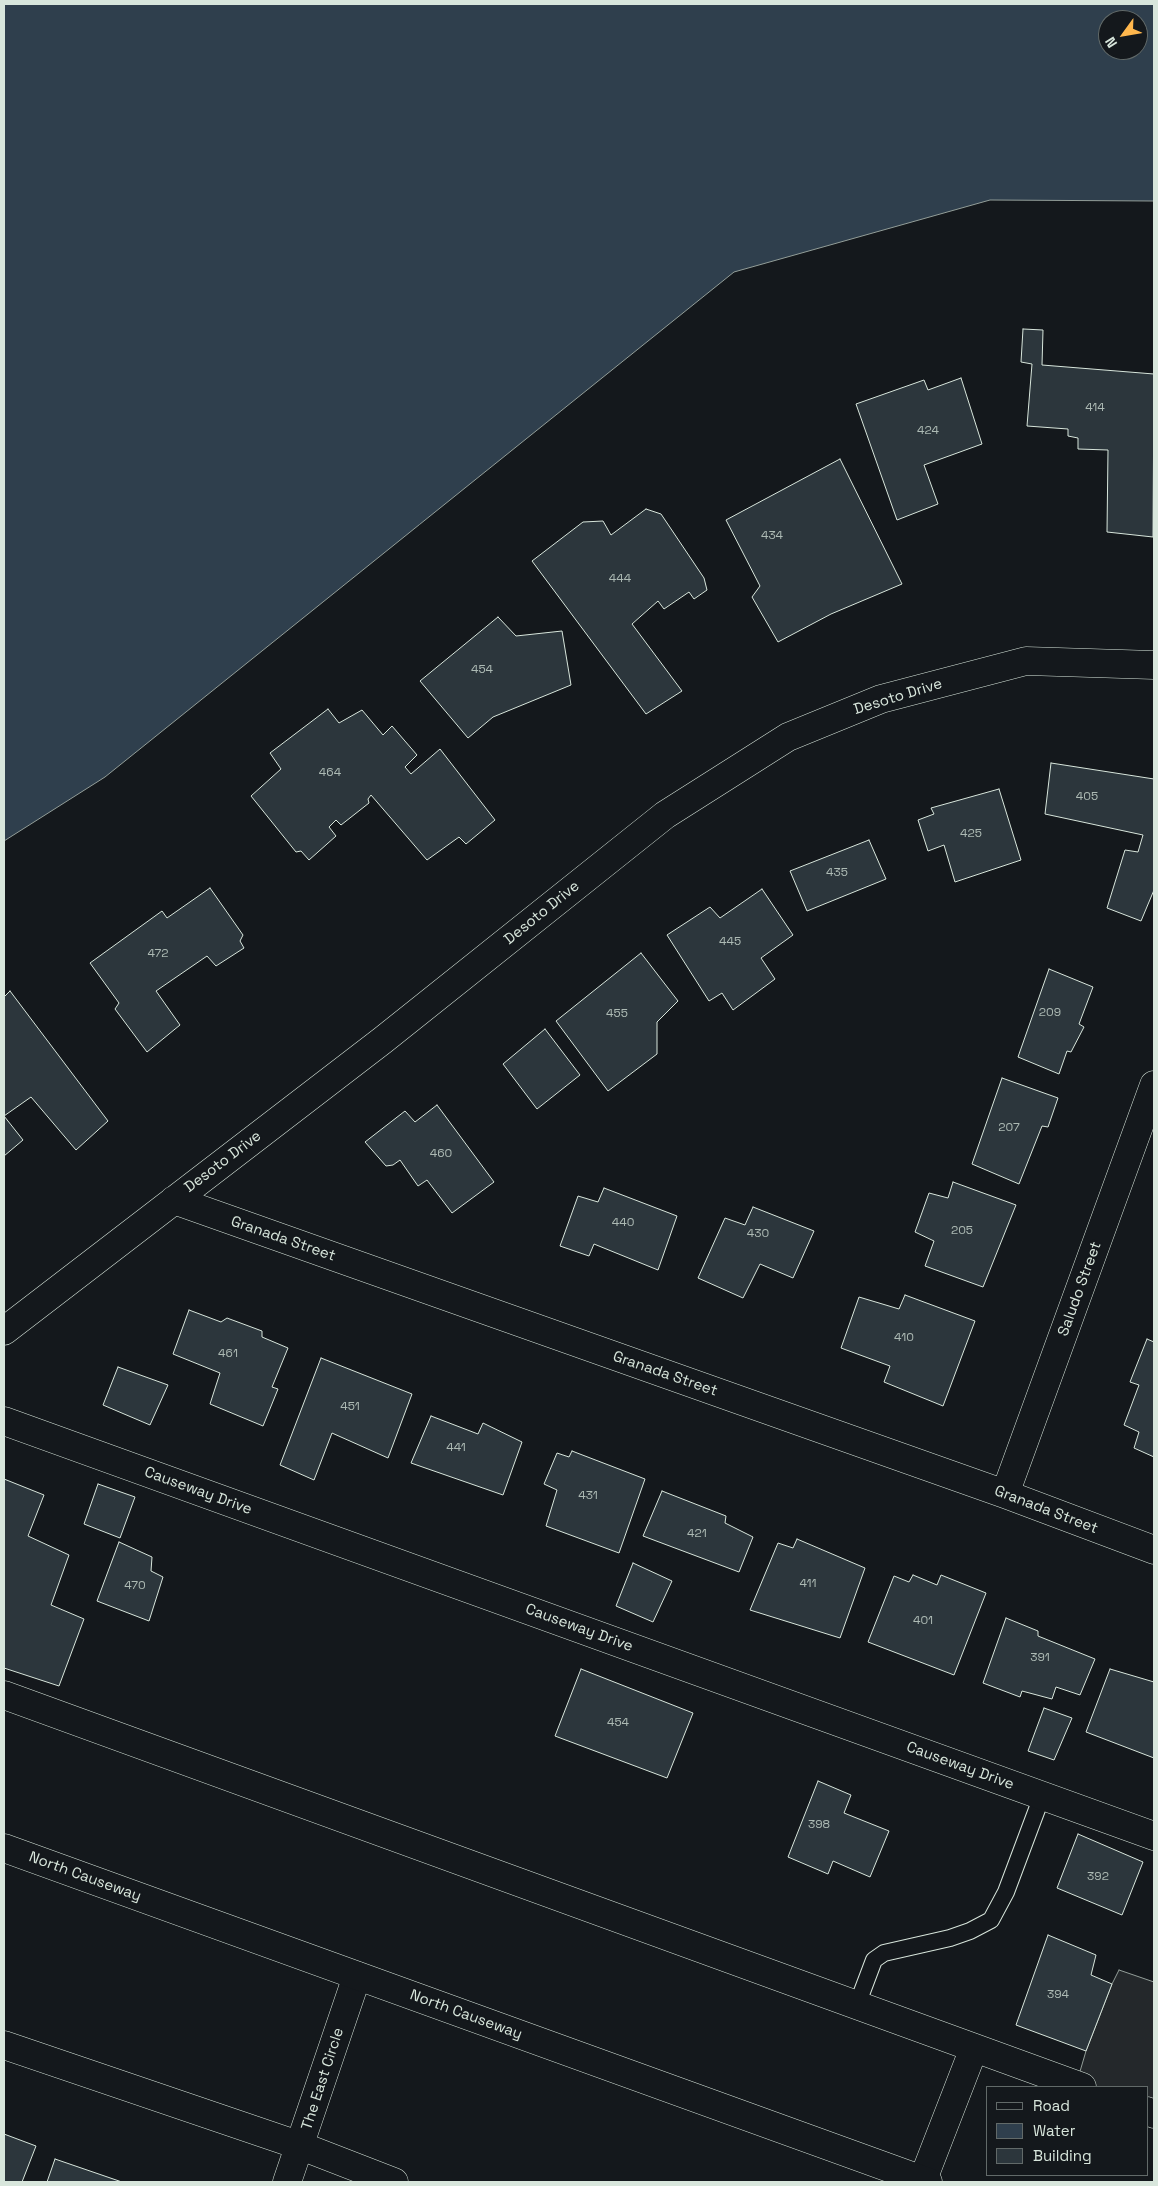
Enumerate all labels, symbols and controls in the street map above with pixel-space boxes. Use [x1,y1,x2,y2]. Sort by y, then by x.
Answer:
north arrow [1098,10,1148,60]
text: N [1101,34,1121,51]
house number: 414 [1085,401,1105,415]
house number: 424 [917,424,939,438]
house number: 434 [761,529,783,543]
house number: 444 [609,572,631,586]
house number: 454 [471,663,493,677]
street label: Desoto Drive [852,675,944,719]
house number: 464 [319,766,341,780]
house number: 405 [1076,790,1098,804]
house number: 425 [960,827,982,841]
house number: 435 [826,866,848,880]
street label: Desoto Drive [501,877,583,949]
house number: 445 [719,935,741,949]
house number: 472 [147,947,169,961]
house number: 209 [1039,1006,1061,1020]
house number: 455 [606,1007,628,1021]
house number: 207 [998,1121,1020,1135]
street label: Desoto Drive [181,1127,265,1197]
house number: 460 [430,1147,452,1161]
street label: Granada Street [228,1213,338,1265]
house number: 440 [612,1216,634,1230]
house number: 205 [951,1224,973,1238]
house number: 430 [747,1227,769,1241]
street label: Saludo Street [1055,1239,1105,1339]
house number: 410 [894,1331,914,1345]
house number: 461 [218,1347,238,1361]
street label: Granada Street [610,1348,720,1400]
house number: 451 [340,1400,360,1414]
house number: 441 [446,1441,466,1455]
street label: Causeway Drive [142,1463,254,1519]
street label: Granada Street [992,1482,1100,1538]
house number: 431 [578,1489,598,1503]
house number: 421 [687,1527,707,1541]
house number: 411 [799,1577,817,1591]
house number: 470 [124,1579,146,1593]
street label: Causeway Drive [523,1600,635,1656]
house number: 401 [913,1614,933,1628]
house number: 391 [1030,1651,1050,1665]
house number: 454 [607,1716,629,1730]
street label: Causeway Drive [904,1738,1016,1794]
house number: 398 [808,1818,830,1832]
street label: North Causeway [26,1848,144,1906]
house number: 392 [1087,1870,1109,1884]
street label: North Causeway [407,1986,525,2044]
house number: 394 [1047,1988,1069,2002]
street label: The East Circle [298,2026,348,2132]
legend [986,2086,1148,2176]
text: Road [1033,2096,1070,2115]
text: Water [1033,2121,1075,2140]
text: Building [1033,2146,1092,2165]

